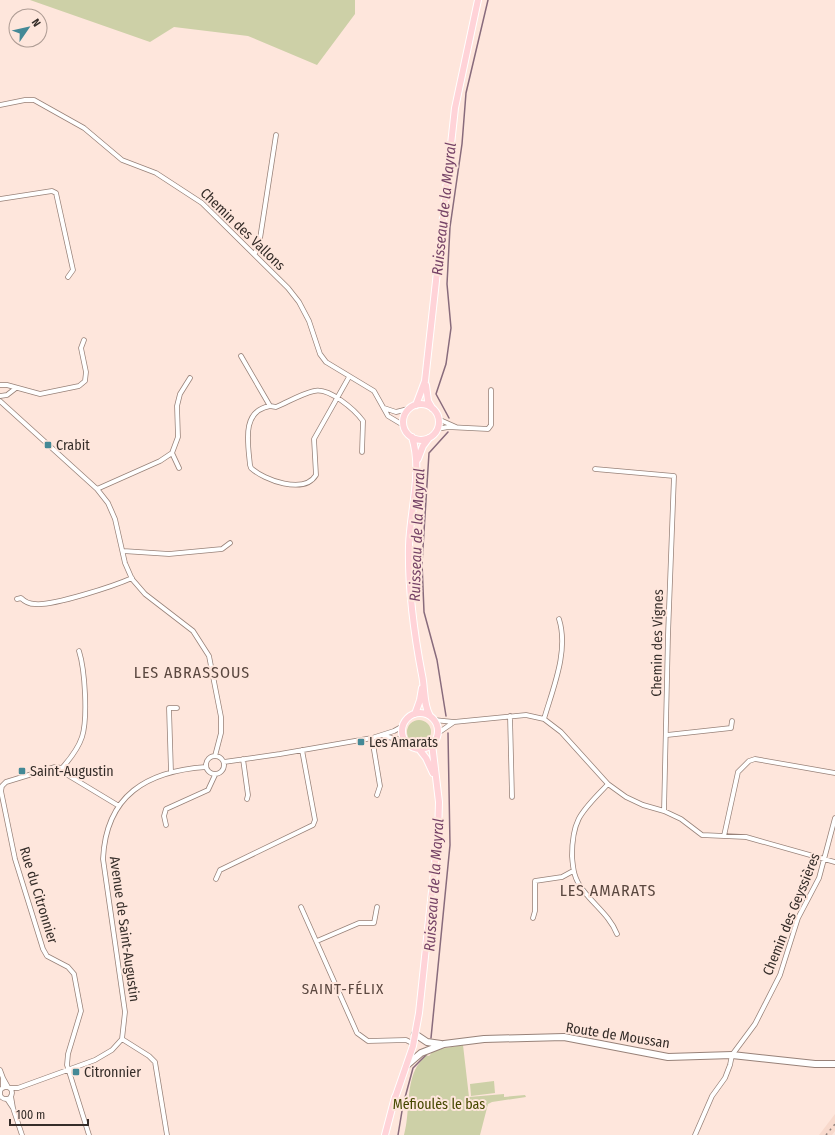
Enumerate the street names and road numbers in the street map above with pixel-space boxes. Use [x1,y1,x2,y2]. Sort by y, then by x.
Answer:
street label: Chemin des Vallons [197,185,289,274]
street label: Chemin des Vignes [648,589,667,697]
street label: Rue du Citronnier [16,845,61,946]
street label: Chemin des Geyssières [759,850,824,978]
street label: Avenue de Saint-Augustin [106,855,143,1003]
street label: Route de Moussan [565,1019,671,1052]

